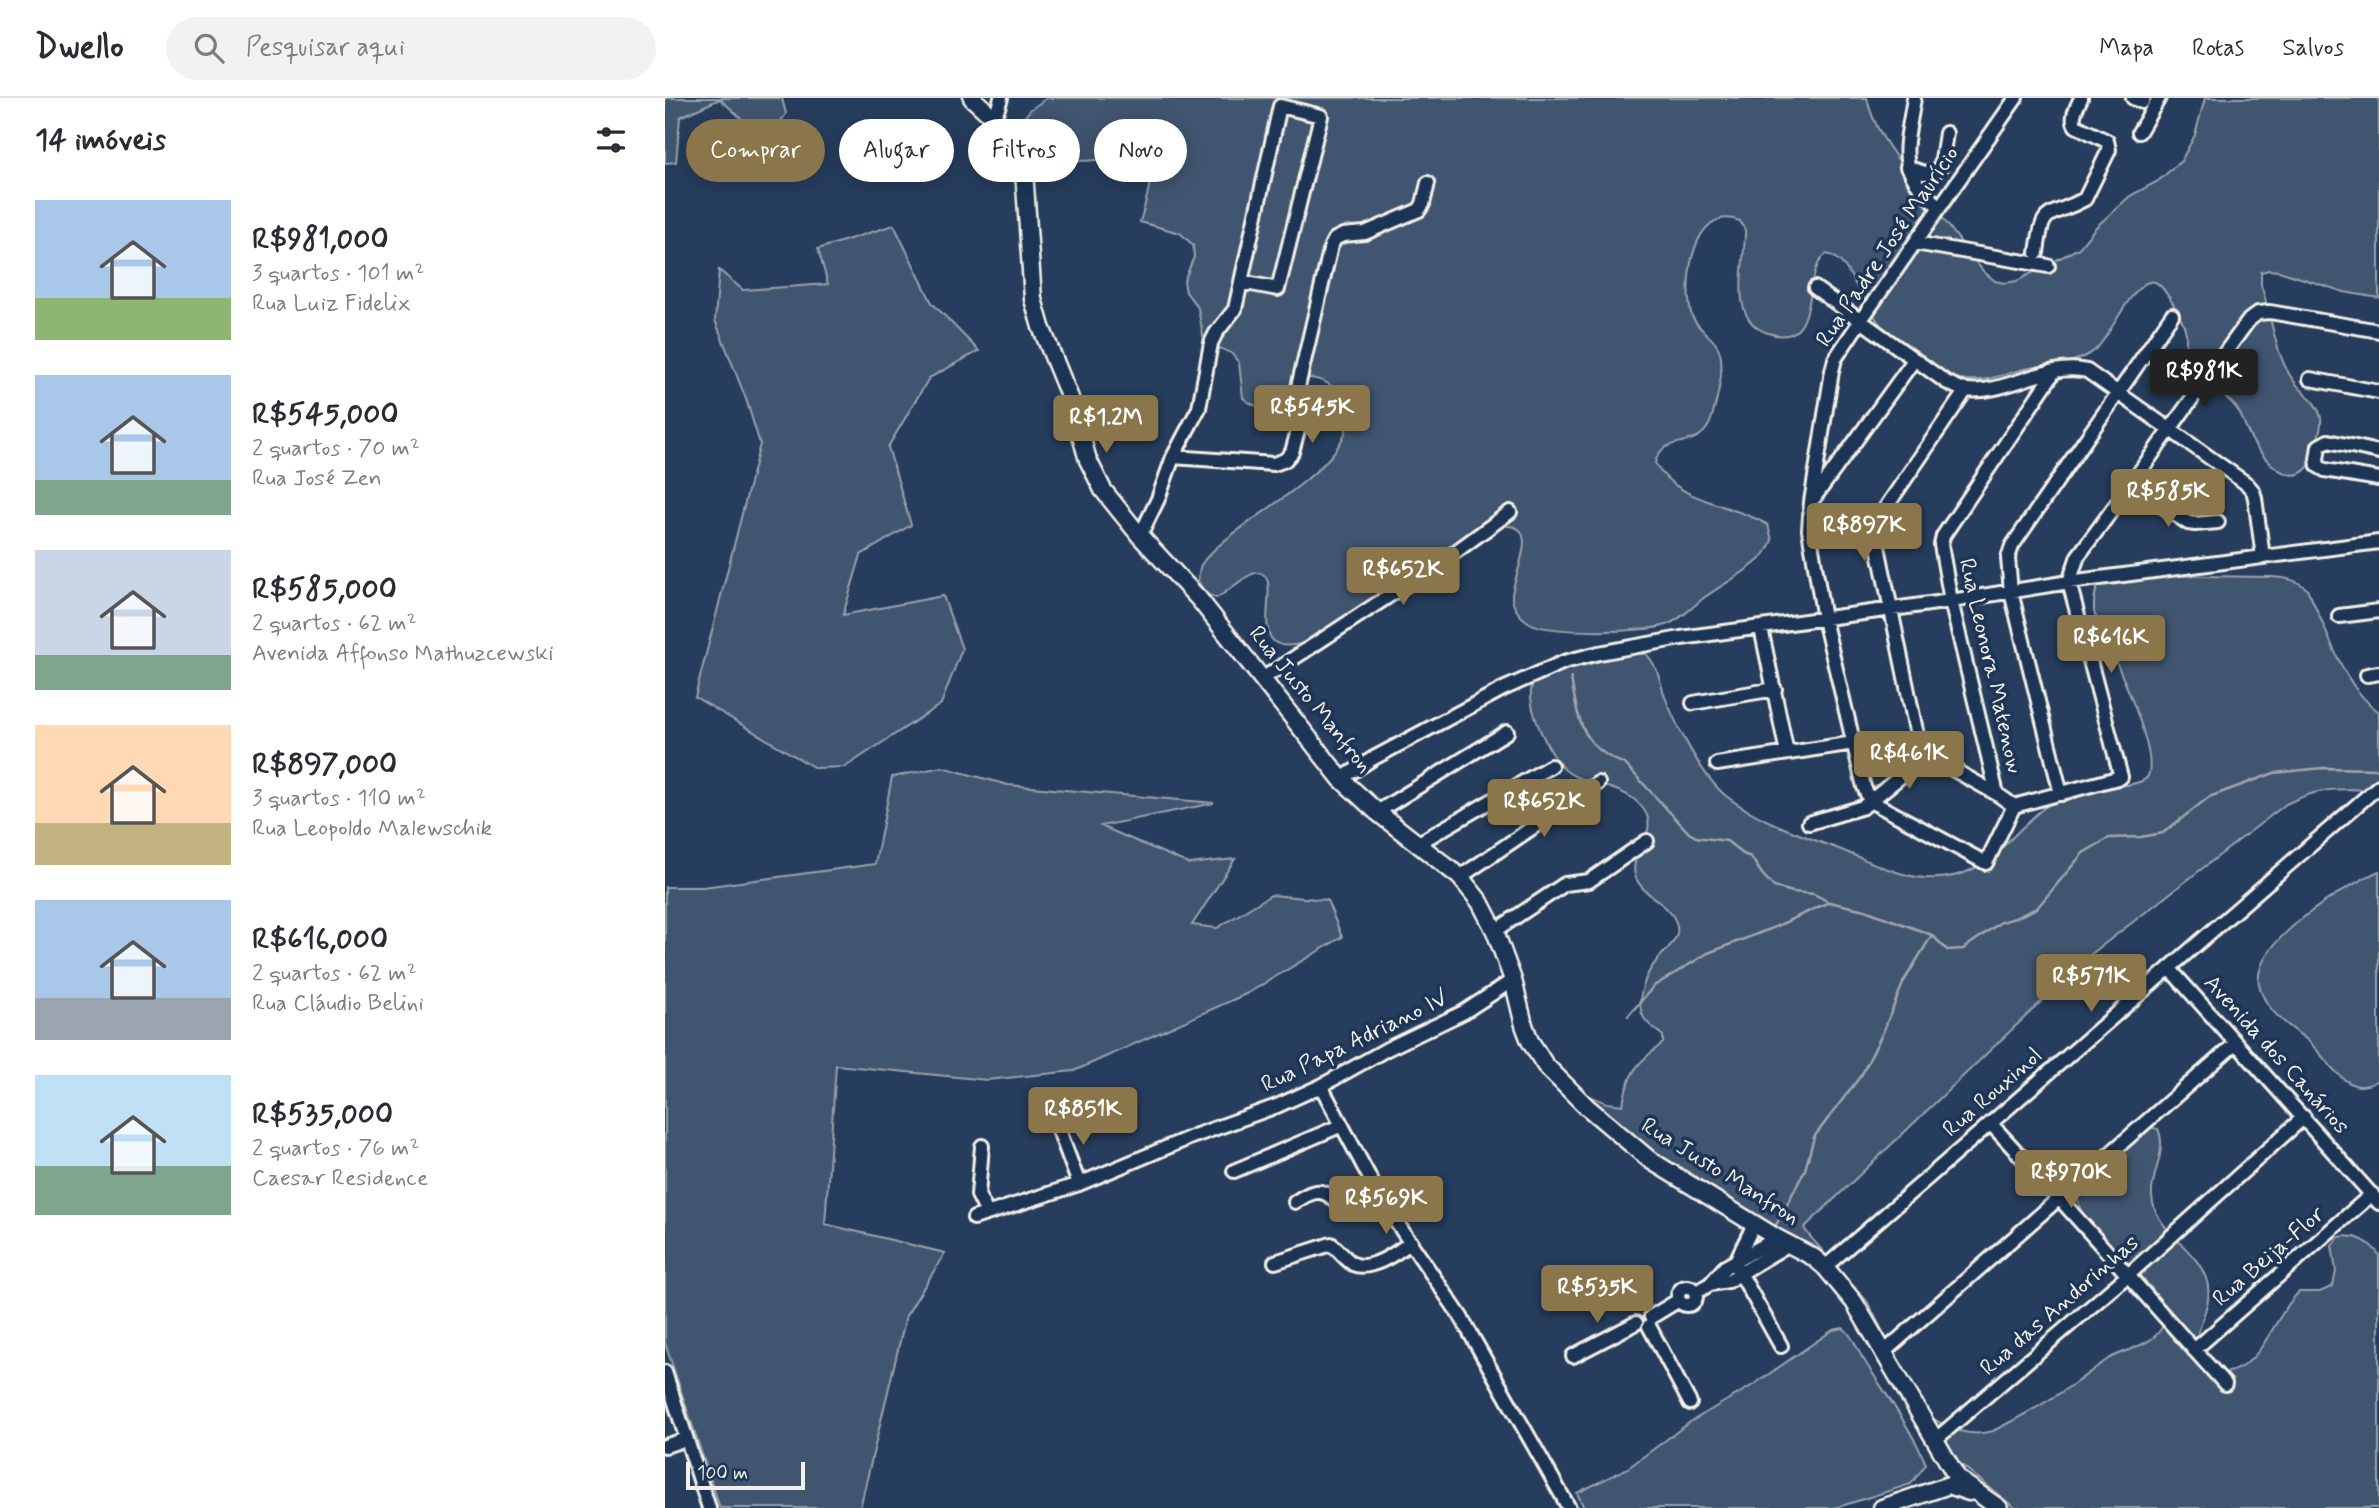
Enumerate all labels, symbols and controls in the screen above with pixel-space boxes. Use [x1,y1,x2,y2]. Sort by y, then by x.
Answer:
search box [166,17,656,80]
text: Dwello [35,26,124,70]
icon: search [190,29,228,67]
text: Pesquisar aqui [246,31,405,65]
text: Mapa [2099,33,2154,64]
text: Rotas [2192,33,2244,64]
text: Salvos [2282,33,2344,64]
chip: Comprar [686,119,825,182]
chip: Alugar [839,119,954,182]
chip: Filtros [968,119,1080,182]
chip: Novo [1094,119,1187,182]
text: 14 imóveis [35,121,166,160]
icon: filters [592,121,630,159]
street label: Rua Padre José Maurício [1810,141,1966,353]
text: R$981,000 [252,220,388,259]
icon: home [91,228,175,312]
text: 3 quartos · 101 m² [252,259,424,289]
text: Rua Luiz Fidelix [252,289,411,319]
pin: R$981K [2147,350,2261,409]
text: R$981K [2166,357,2242,387]
pin: R$545K [1255,386,1369,445]
text: R$545K [1270,393,1354,423]
text: R$545,000 [252,395,399,434]
pin: R$1.2M [1049,396,1163,455]
icon: home [91,403,175,487]
text: R$1.2M [1069,403,1143,433]
text: 2 quartos · 70 m² [252,434,420,464]
text: Rua José Zen [252,464,382,494]
pin: R$585K [2111,470,2225,529]
text: R$585K [2127,477,2209,507]
pin: R$897K [1807,504,1921,563]
text: R$897K [1823,511,1905,541]
pin: R$652K [1346,547,1460,607]
text: R$652K [1363,555,1443,585]
street label: Rua Leonora Matenow [1951,555,2029,777]
text: R$585,000 [252,570,397,609]
icon: home [91,578,175,662]
text: 2 quartos · 62 m² [252,609,417,639]
pin: R$616K [2054,616,2168,675]
street label: Rua Justo Manfron [1241,620,1379,780]
text: R$616K [2073,623,2149,653]
text: Avenida Affonso Mathuzcewski [252,639,553,669]
pin: R$461K [1852,732,1966,791]
text: R$461K [1870,739,1948,769]
text: R$897,000 [252,745,397,784]
icon: home [91,753,175,837]
pin: R$652K [1487,780,1601,839]
text: 3 quartos · 110 m² [252,784,426,814]
text: R$652K [1504,787,1584,817]
text: Rua Leopoldo Malewschik [252,814,492,844]
text: R$616,000 [252,920,388,959]
icon: home [91,928,175,1012]
pin: R$571K [2034,954,2148,1014]
text: 2 quartos · 62 m² [252,959,417,989]
text: R$571K [2052,962,2130,992]
street label: Avenida dos Canários [2196,969,2356,1141]
street label: Rua Papa Adriano IV [1257,984,1453,1100]
text: Rua Cláudio Belini [252,989,424,1019]
street label: Rua Rouxinol [1937,1041,2049,1145]
pin: R$851K [1026,1088,1140,1147]
text: R$535,000 [252,1095,393,1134]
text: R$851K [1044,1095,1122,1125]
icon: home [91,1103,175,1187]
street label: Rua Justo Manfron [1635,1111,1805,1233]
text: 2 quartos · 76 m² [252,1134,420,1164]
pin: R$970K [2014,1150,2128,1210]
text: R$970K [2031,1158,2111,1188]
text: Caesar Residence [252,1164,428,1194]
pin: R$569K [1329,1176,1443,1236]
text: R$569K [1345,1184,1427,1214]
street label: Rua Beija-Flor [2207,1200,2332,1314]
street label: Rua das Andorinhas [1974,1229,2146,1383]
pin: R$535K [1540,1266,1654,1325]
text: R$535K [1557,1273,1637,1303]
scale bar [686,1459,805,1491]
text: 100 m [697,1461,748,1486]

